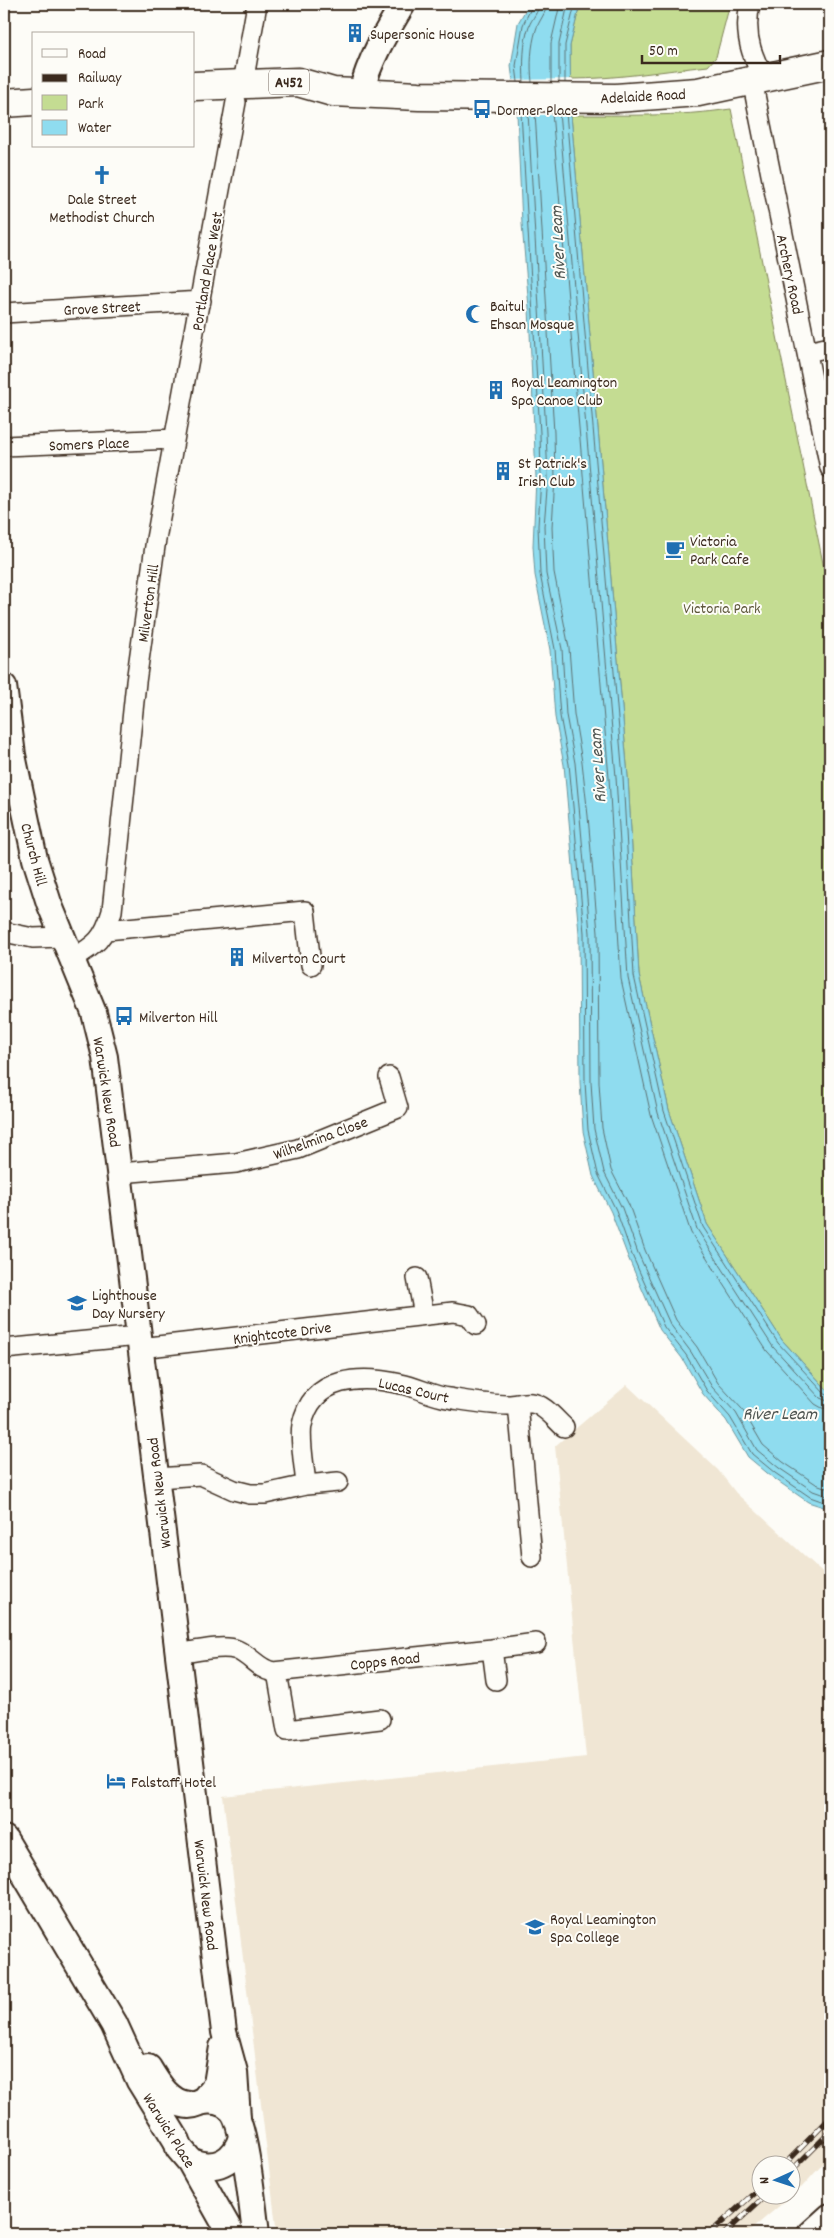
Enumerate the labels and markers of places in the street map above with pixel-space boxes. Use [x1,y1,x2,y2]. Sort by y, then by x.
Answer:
building icon: Supersonic House [344,22,366,44]
place label: Supersonic House [370,24,475,47]
bus stop icon: Dormer Place [471,98,493,120]
place label: Dormer Place [497,100,578,123]
church icon: Dale Street Methodist Church [91,164,113,186]
place label: Dale Street Methodist Church [49,189,155,230]
place label: Baitul Ehsan Mosque [490,296,574,337]
mosque icon: Baitul Ehsan Mosque [464,303,486,325]
place label: Royal Leamington Spa Canoe Club [511,372,617,413]
building icon: Royal Leamington Spa Canoe Club [485,379,507,401]
place label: St Patrick's Irish Club [518,453,587,494]
building icon: St Patrick's Irish Club [492,460,514,482]
place label: Victoria Park Cafe [690,531,749,572]
cafe icon: Victoria Park Cafe [664,538,686,560]
building icon: Milverton Court [226,946,248,968]
place label: Milverton Court [252,948,346,971]
bus stop icon: Milverton Hill [113,1005,135,1027]
place label: Milverton Hill [139,1007,218,1030]
place label: Lighthouse Day Nursery [92,1285,165,1326]
school or university icon: Lighthouse Day Nursery [66,1292,88,1314]
hotel icon: Falstaff Hotel [105,1770,127,1792]
place label: Falstaff Hotel [131,1772,216,1795]
place label: Royal Leamington Spa College [550,1909,656,1950]
school or university icon: Royal Leamington Spa College [524,1916,546,1938]

